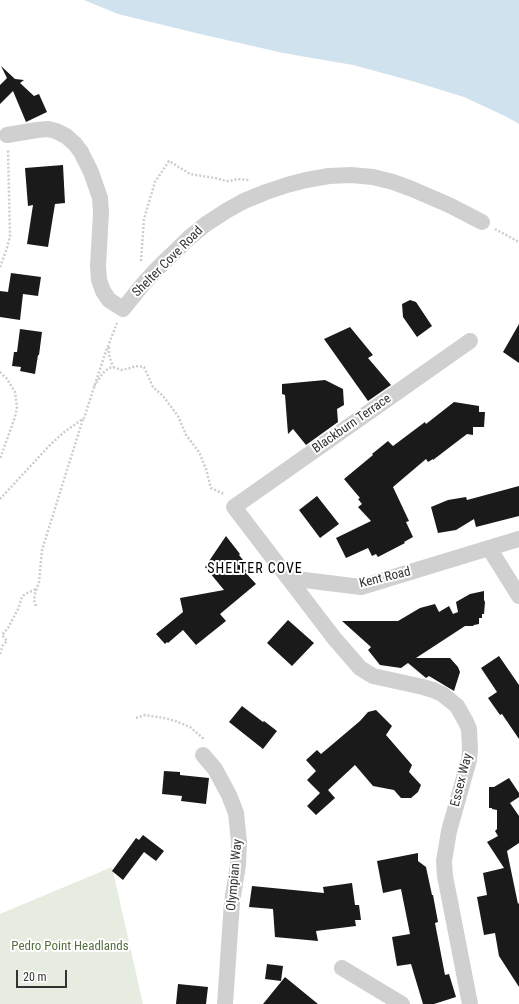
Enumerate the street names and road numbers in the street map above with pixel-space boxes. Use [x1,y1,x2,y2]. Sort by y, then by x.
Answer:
street label: Shelter Cove Road [129,223,207,301]
street label: Blackburn Terrace [310,391,394,457]
street label: Kent Road [358,564,412,592]
street label: Essex Way [448,752,476,808]
street label: Olympian Way [224,838,246,912]

